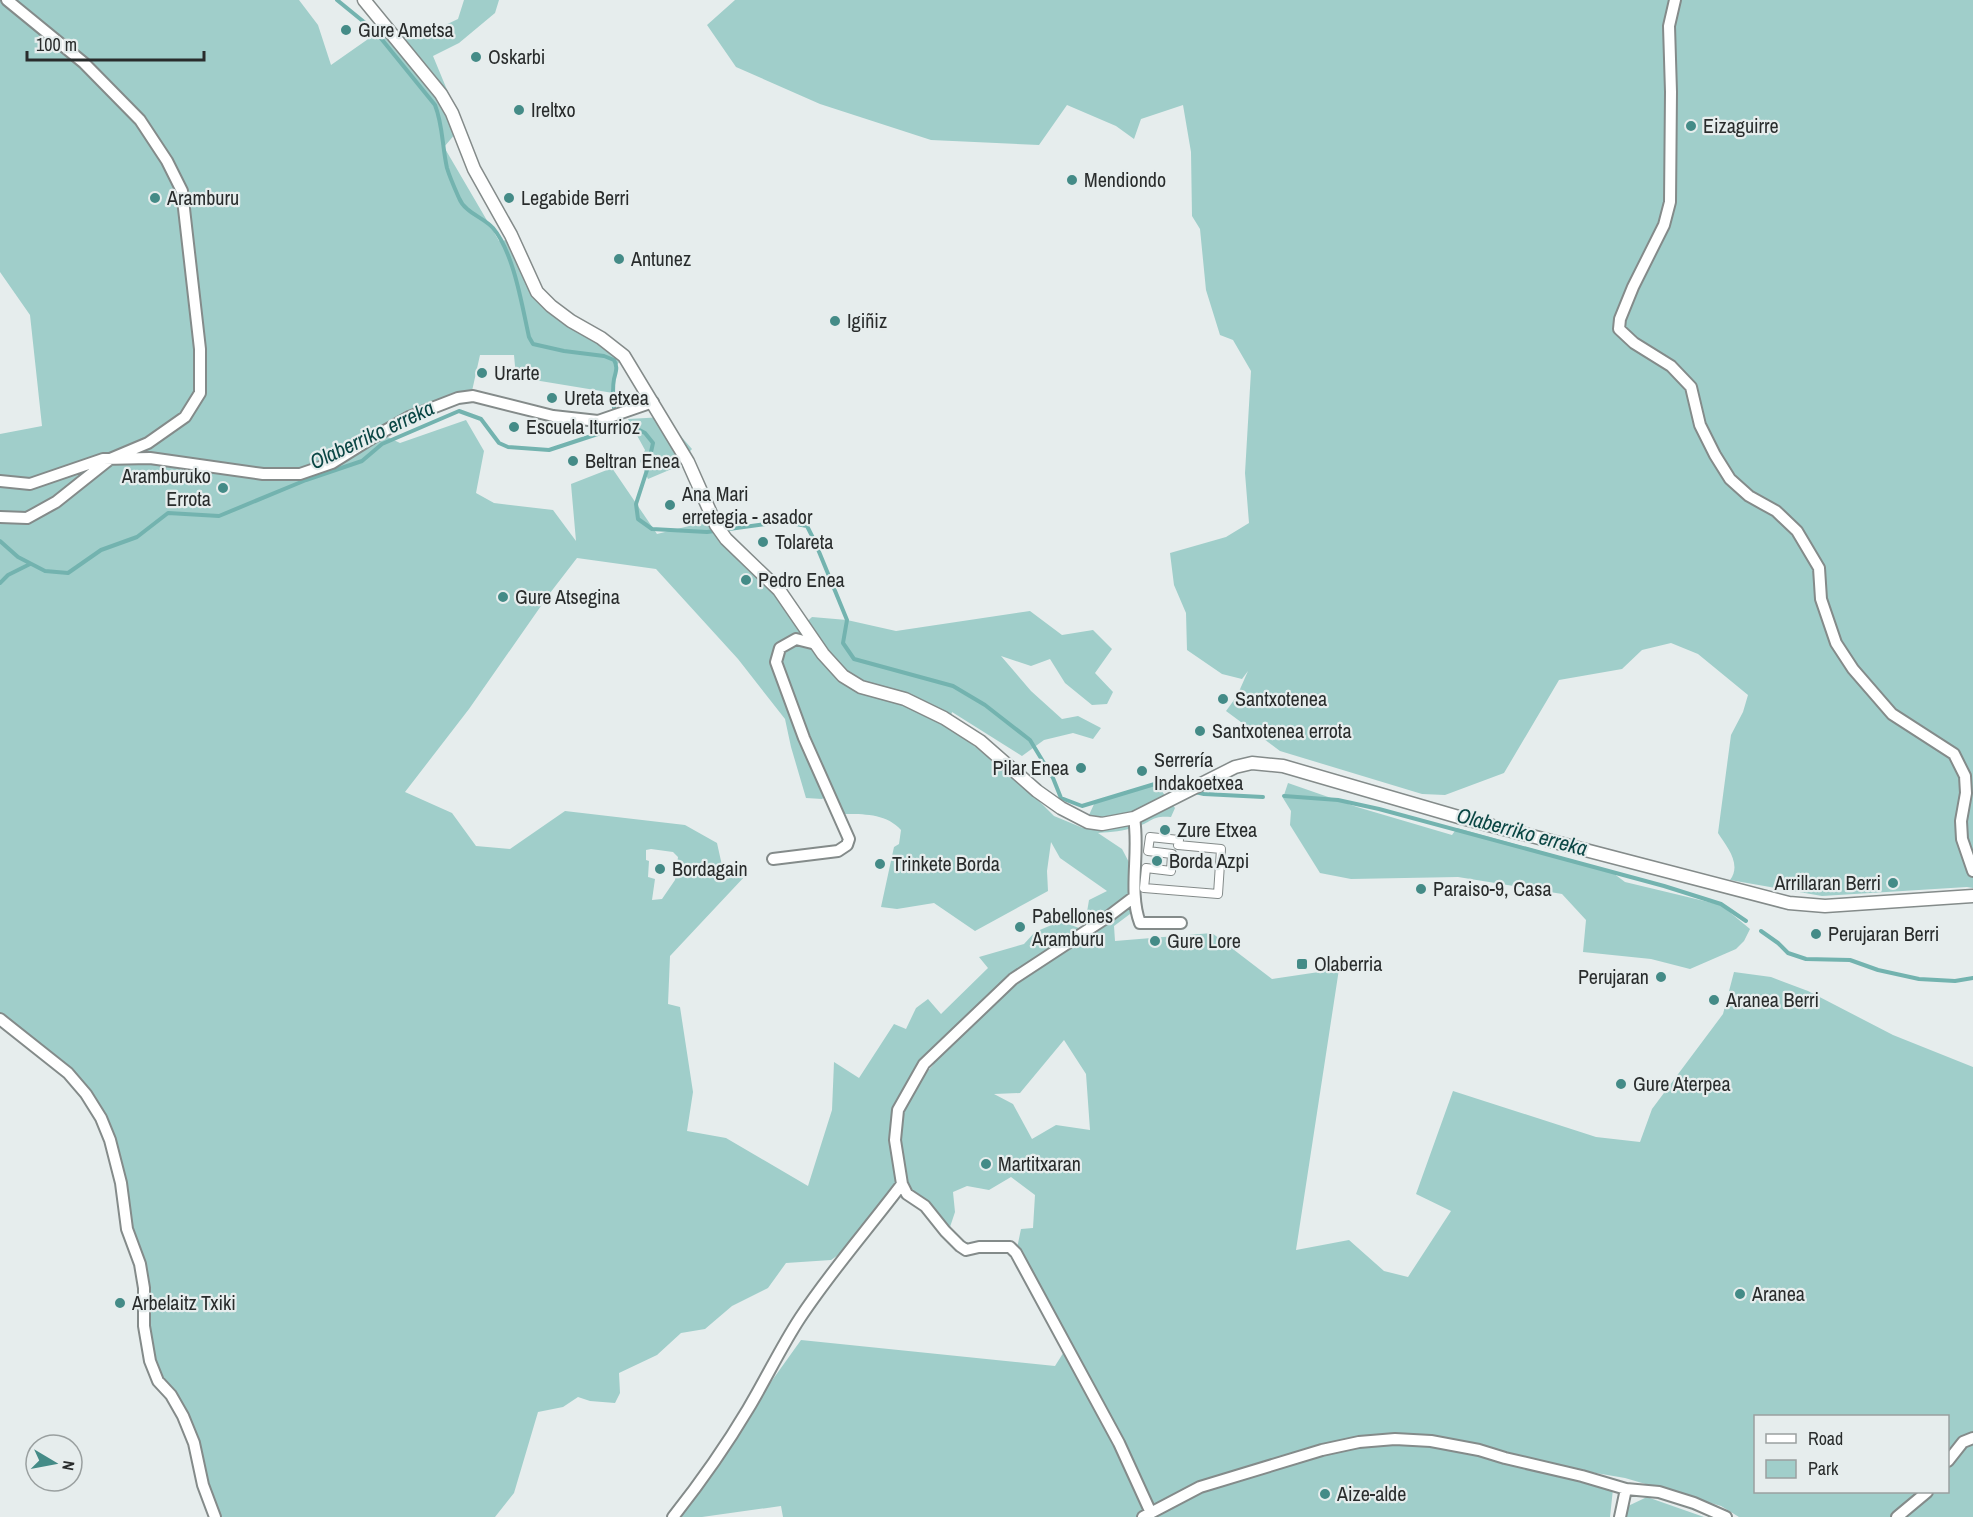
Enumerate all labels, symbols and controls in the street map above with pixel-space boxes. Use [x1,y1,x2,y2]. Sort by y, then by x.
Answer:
place label: Gure Ametsa [358,16,454,43]
marker: Gure Ametsa [339,23,353,37]
scale bar [27,24,204,62]
text: 100 m [36,32,77,57]
place label: Oskarbi [488,43,545,70]
marker: Oskarbi [469,50,483,64]
place label: Ireltxo [531,96,576,123]
marker: Ireltxo [512,103,526,117]
place label: Eizaguirre [1703,112,1779,139]
marker: Eizaguirre [1684,119,1698,133]
place label: Mendiondo [1084,166,1166,193]
marker: Mendiondo [1065,173,1079,187]
place label: Aramburu [166,184,239,211]
place label: Legabide Berri [521,184,630,211]
marker: Aramburu [148,191,162,205]
marker: Legabide Berri [502,191,516,205]
place label: Antunez [630,245,691,272]
marker: Antunez [612,252,626,266]
place label: Igiñiz [847,307,887,334]
marker: Igiñiz [828,314,842,328]
place label: Urarte [494,359,540,386]
marker: Urarte [475,366,489,380]
place label: Ureta etxea [564,384,649,411]
marker: Ureta etxea [545,391,559,405]
water label: Olaberriko erreka [305,393,439,476]
place label: Escuela Iturrioz [526,413,640,440]
marker: Escuela Iturrioz [507,420,521,434]
place label: Beltran Enea [585,447,680,474]
marker: Beltran Enea [566,454,580,468]
place label: Aramburuko Errota [121,462,211,512]
place label: Ana Mari erretegia - asador [681,480,813,530]
marker: Aramburuko Errota [216,481,230,495]
marker: Ana Mari erretegia - asador [663,498,677,512]
place label: Tolareta [775,528,833,555]
marker: Tolareta [756,535,770,549]
place label: Pedro Enea [758,566,845,593]
marker: Pedro Enea [739,573,753,587]
place label: Gure Atsegina [515,583,620,610]
marker: Gure Atsegina [496,590,510,604]
place label: Santxotenea [1235,685,1327,712]
marker: Santxotenea [1216,692,1230,706]
place label: Santxotenea errota [1212,717,1352,744]
marker: Santxotenea errota [1193,724,1207,738]
place label: Serrería Indakoetxea [1154,746,1243,796]
place label: Pilar Enea [992,754,1069,781]
marker: Pilar Enea [1074,761,1088,775]
marker: Serrería Indakoetxea [1135,764,1149,778]
water label: Olaberriko erreka [1454,800,1591,863]
place label: Zure Etxea [1177,816,1257,843]
marker: Zure Etxea [1158,823,1172,837]
place label: Borda Azpi [1169,847,1249,874]
place label: Trinkete Borda [892,850,1000,877]
marker: Borda Azpi [1150,854,1164,868]
place label: Bordagain [672,855,748,882]
marker: Trinkete Borda [873,857,887,871]
marker: Bordagain [653,862,667,876]
place label: Arrillaran Berri [1773,869,1881,896]
place label: Paraiso-9, Casa [1433,875,1552,902]
marker: Arrillaran Berri [1886,876,1900,890]
marker: Paraiso-9, Casa [1414,882,1428,896]
place label: Pabellones Aramburu [1031,902,1113,952]
marker: Pabellones Aramburu [1013,920,1027,934]
place label: Perujaran Berri [1828,920,1939,947]
place label: Gure Lore [1167,927,1241,954]
marker: Perujaran Berri [1809,927,1823,941]
marker: Gure Lore [1148,934,1162,948]
place label: Olaberria [1314,950,1382,977]
marker: Olaberria [1295,957,1309,971]
place label: Perujaran [1578,963,1649,990]
marker: Perujaran [1654,970,1668,984]
place label: Aranea Berri [1725,986,1819,1013]
marker: Aranea Berri [1707,993,1721,1007]
place label: Gure Aterpea [1633,1070,1731,1097]
marker: Gure Aterpea [1614,1077,1628,1091]
place label: Martitxaran [998,1150,1081,1177]
marker: Martitxaran [979,1157,993,1171]
place label: Aranea [1751,1280,1805,1307]
marker: Aranea [1733,1287,1747,1301]
place label: Arbelaitz Txiki [131,1289,236,1316]
marker: Arbelaitz Txiki [113,1296,127,1310]
legend [1754,1415,1949,1493]
text: Road [1808,1426,1843,1451]
north arrow [24,1433,84,1493]
text: Park [1808,1456,1839,1481]
text: N [57,1459,80,1472]
place label: Aize-alde [1336,1480,1406,1507]
marker: Aize-alde [1318,1487,1332,1501]

